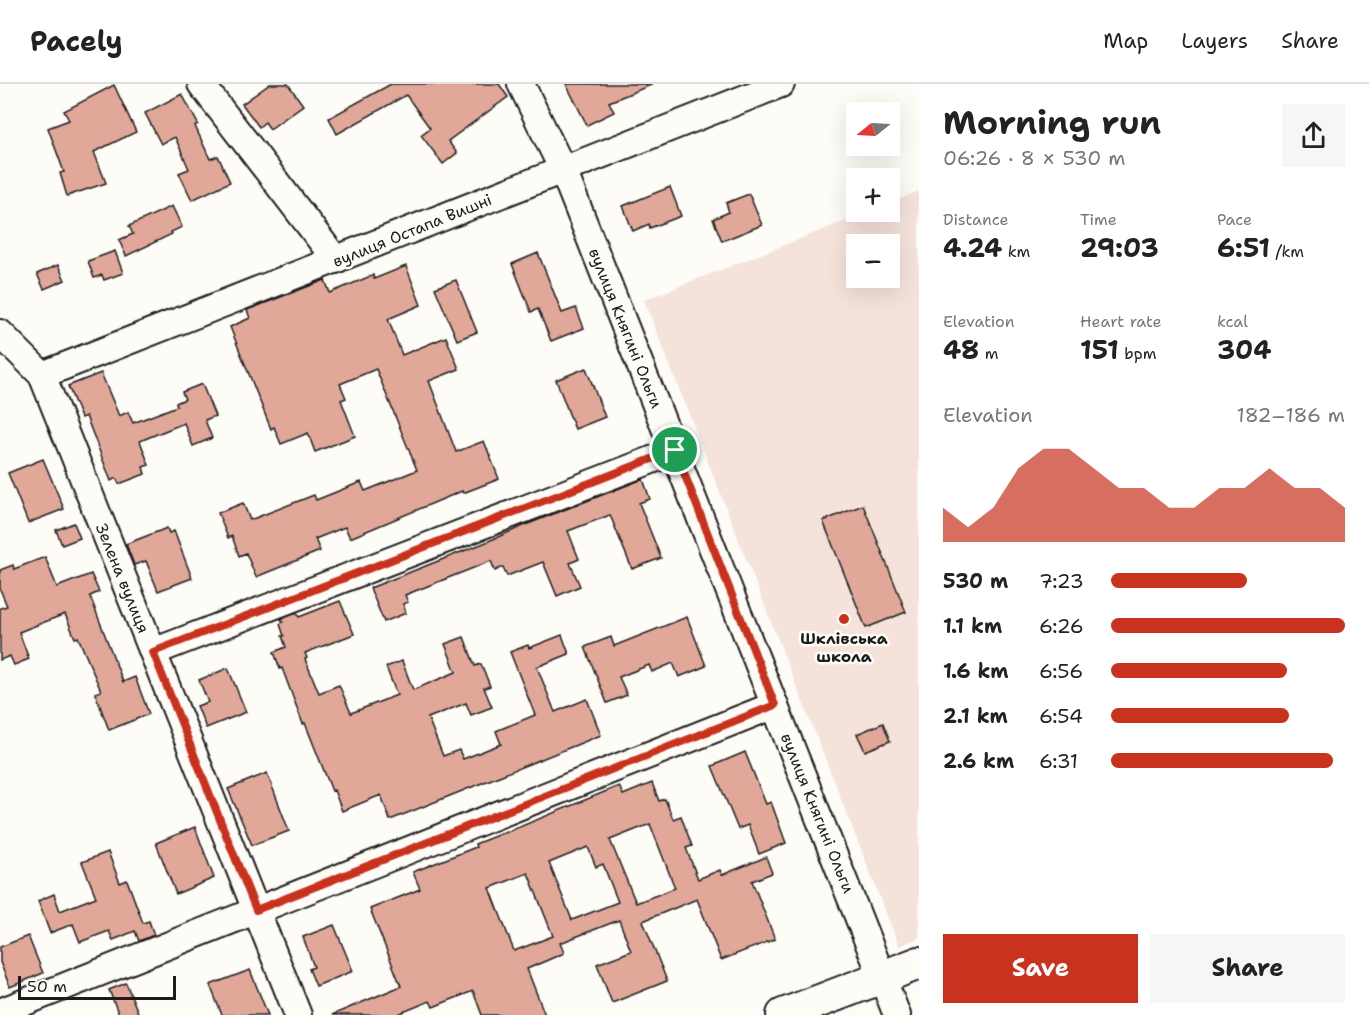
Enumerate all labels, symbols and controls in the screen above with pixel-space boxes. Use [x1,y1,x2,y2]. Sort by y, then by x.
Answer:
text: Pacely [30,22,123,60]
text: Map [1103,27,1148,55]
text: Layers [1181,27,1248,55]
text: Share [1281,27,1339,55]
text: Morning run [943,100,1161,145]
north arrow [846,102,900,156]
map controls [846,102,900,288]
button: share [1282,104,1345,167]
text: 06:26 · 8 × 530 m [943,145,1125,171]
button: + [846,168,900,222]
street label: вулиця Остапа Вишні [330,189,495,272]
text: Distance [943,209,1009,230]
text: Time [1080,209,1117,230]
text: Pace [1217,209,1252,230]
text: 4.24 [943,230,1002,265]
text: 29:03 [1080,230,1159,265]
text: 6:51 [1217,230,1270,265]
button: − [846,234,900,288]
text: km [1002,241,1030,262]
text: /km [1270,241,1304,262]
street label: вулиця Княгині Ольги [584,245,667,411]
text: Elevation [943,311,1015,332]
text: Heart rate [1080,311,1162,332]
text: kcal [1217,311,1248,332]
text: 48 [943,332,979,367]
text: 151 [1080,332,1119,367]
text: 304 [1217,332,1271,367]
text: m [979,343,999,364]
text: bpm [1119,343,1156,364]
text: Elevation [943,402,1033,428]
text: 182–186 m [1237,402,1345,428]
pin [649,424,700,475]
icon: arrive [658,433,691,466]
street label: Зелена вулиця [91,520,154,636]
text: 530 m [943,568,1008,594]
text: 7:23 [1039,568,1084,594]
marker: Шклівська школа [837,612,851,626]
text: 1.1 km [943,613,1002,639]
text: 6:26 [1039,613,1084,639]
place label: Шклівська школа [800,628,888,667]
text: 1.6 km [943,658,1009,684]
text: 6:56 [1039,658,1083,684]
text: 2.1 km [943,703,1008,729]
text: 6:54 [1039,703,1083,729]
street label: вулиця Княгині Ольги [776,730,859,896]
text: 2.6 km [943,748,1014,774]
text: 6:31 [1039,748,1078,774]
button: Save [943,934,1138,1003]
button: Share [1150,934,1345,1003]
scale bar [18,973,176,1000]
text: 50 m [27,976,67,997]

